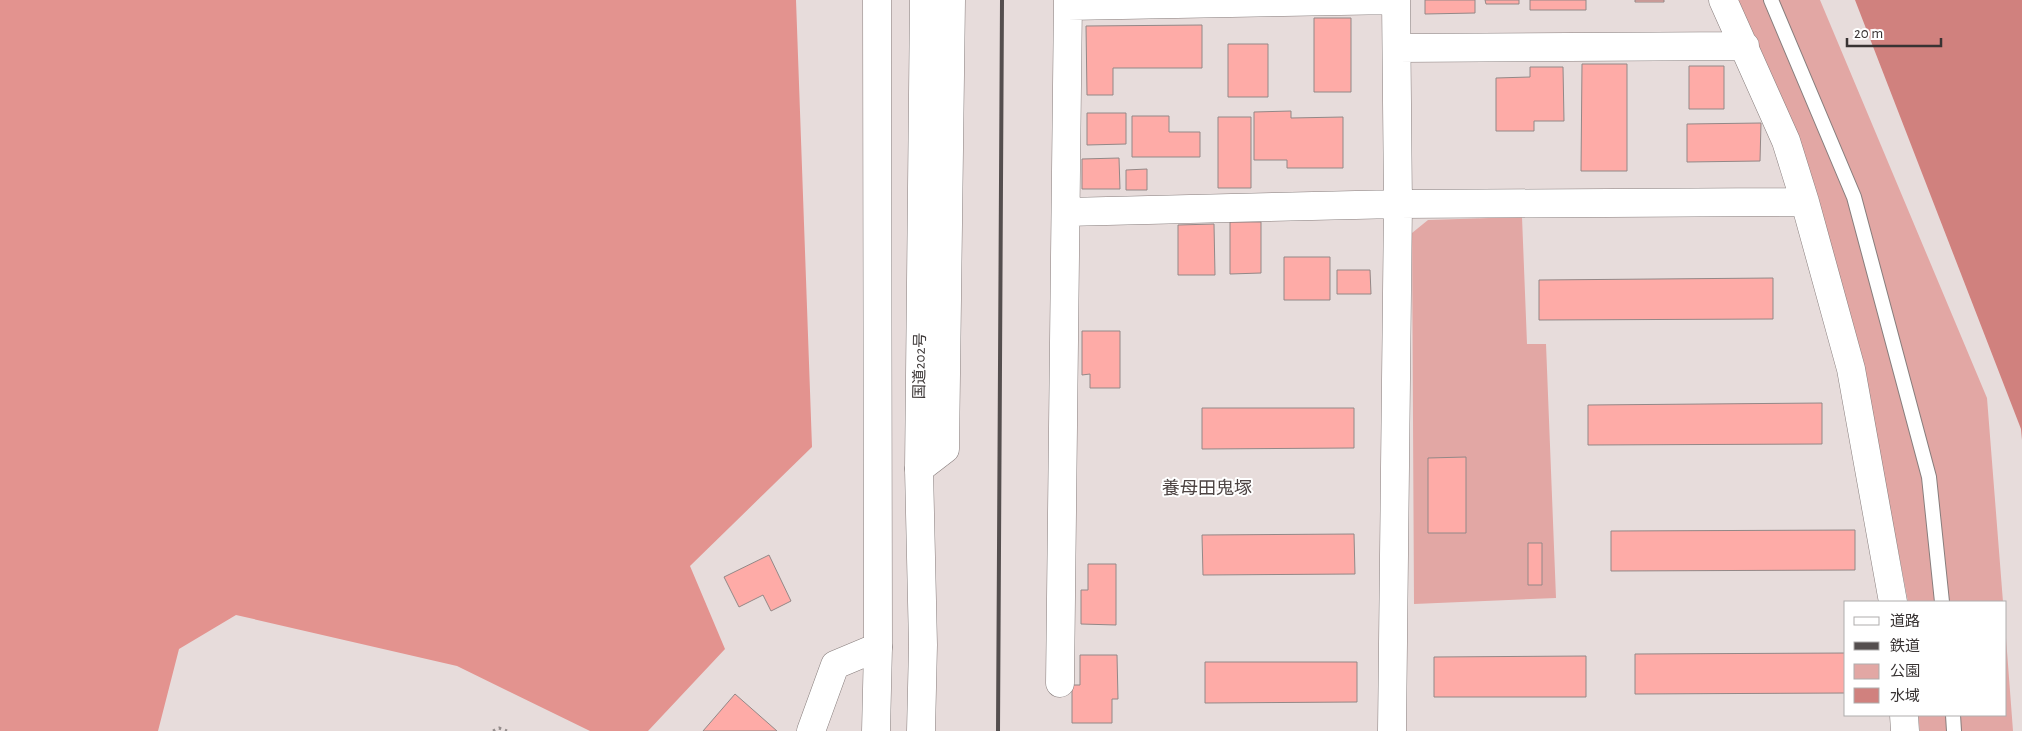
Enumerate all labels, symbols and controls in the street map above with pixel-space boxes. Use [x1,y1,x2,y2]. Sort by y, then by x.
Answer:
scale bar [1847,15,1941,47]
text: 20 m [1854,26,1883,41]
street label: 国道202号 [911,333,928,399]
district label: 養母田鬼塚 [1162,478,1252,498]
legend [1844,601,2007,716]
text: 道路 [1890,613,1920,629]
text: 鉄道 [1890,638,1920,654]
text: 公園 [1890,663,1920,679]
text: 水域 [1890,688,1920,704]

